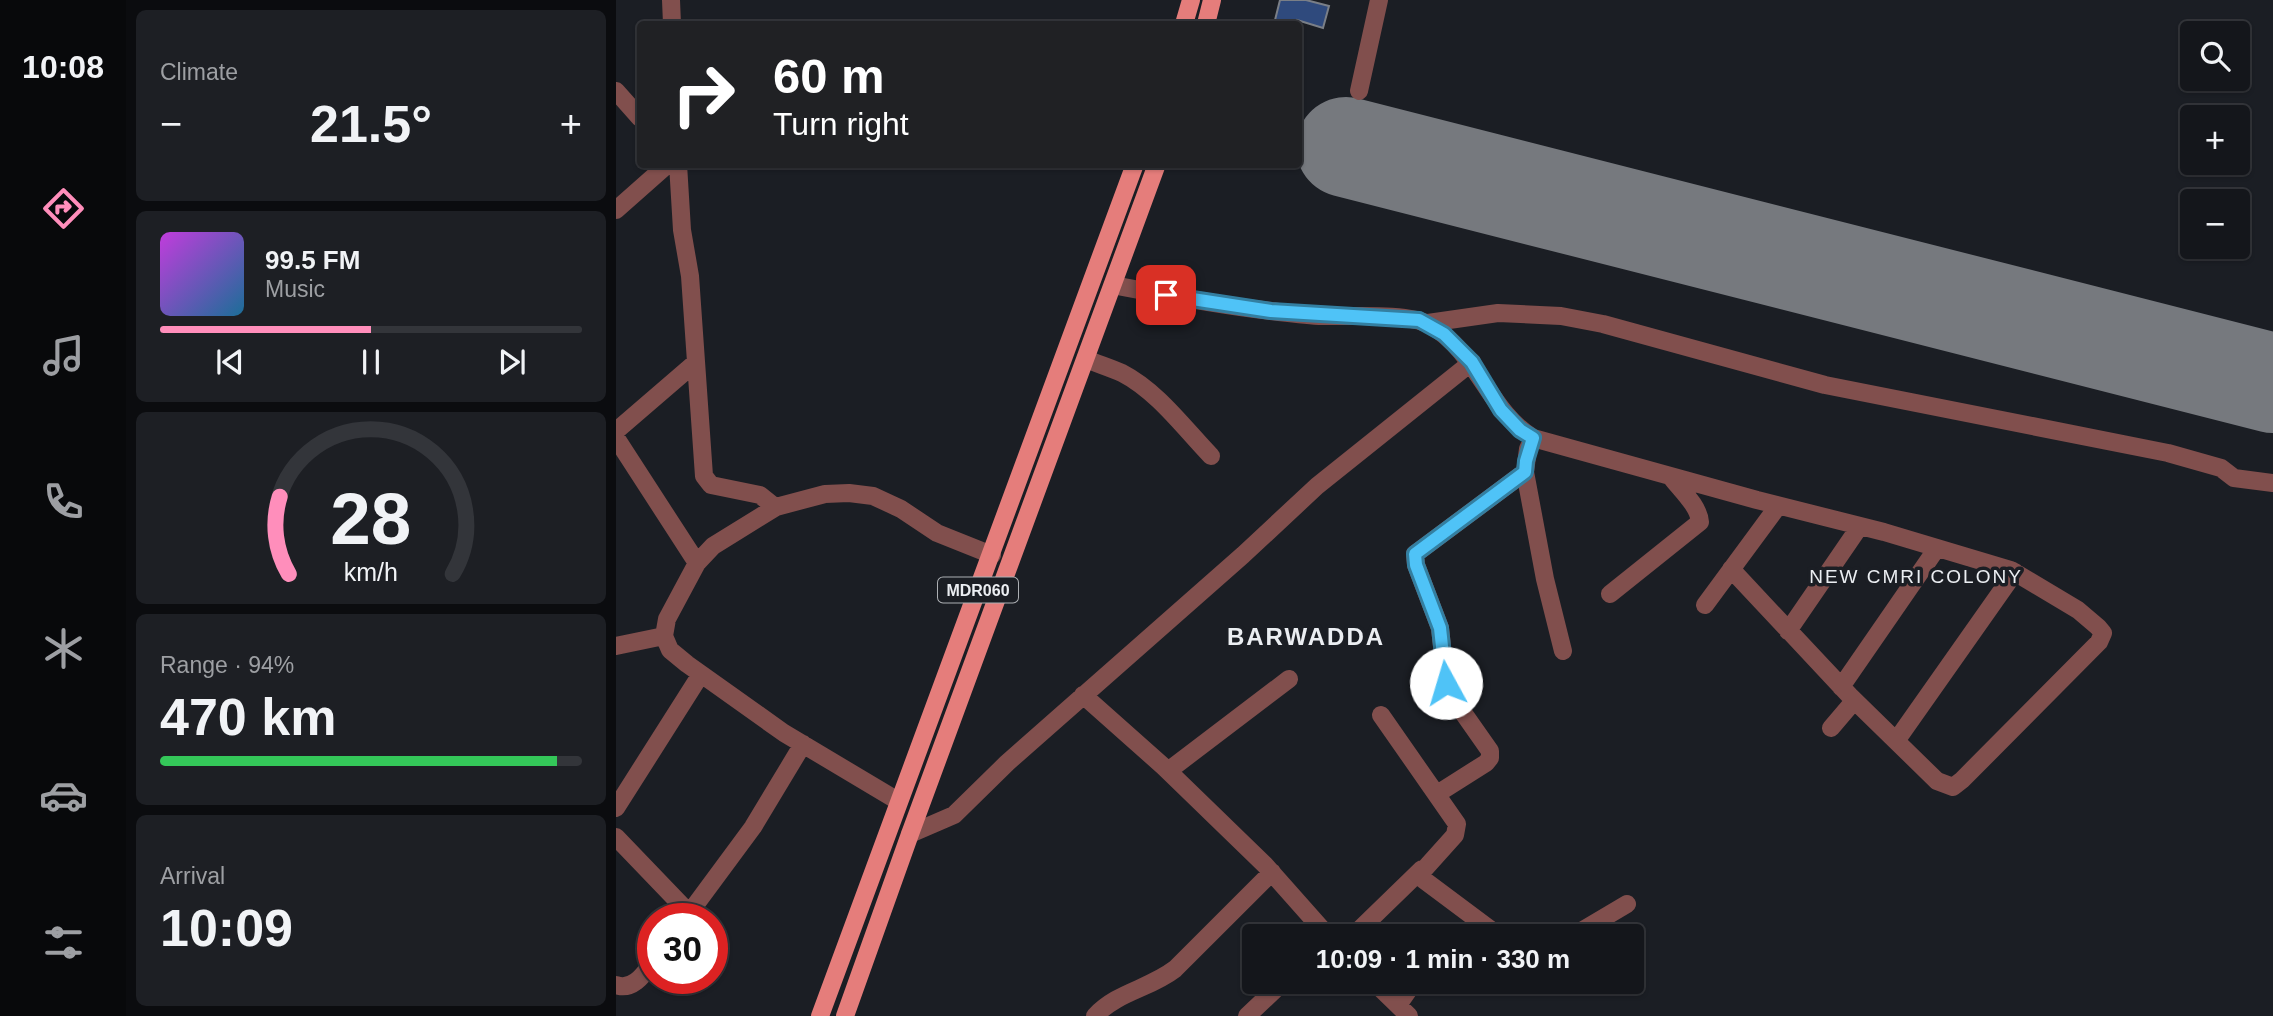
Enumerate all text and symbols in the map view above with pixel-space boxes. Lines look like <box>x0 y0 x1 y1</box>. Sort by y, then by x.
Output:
map controls <box>2180 21 2250 259</box>
button: search <box>2180 21 2250 91</box>
text: 10:08 <box>22 49 104 85</box>
icon: right <box>658 49 749 140</box>
text: 60 m <box>773 49 885 103</box>
text: Climate <box>160 59 238 85</box>
text: 21.5° <box>310 95 432 153</box>
text: − <box>160 103 182 145</box>
text: + <box>560 103 582 145</box>
button: + <box>2180 105 2250 175</box>
text: Turn right <box>773 106 909 142</box>
icon: directions <box>39 184 88 233</box>
button: − <box>2180 189 2250 259</box>
text: 99.5 FM <box>265 245 360 275</box>
pin <box>1136 265 1196 325</box>
text: Music <box>265 276 325 302</box>
icon: arrive <box>1147 276 1185 314</box>
icon: music <box>39 331 88 380</box>
icon: previous <box>211 343 249 381</box>
icon: pause <box>352 343 390 381</box>
icon: next <box>493 343 531 381</box>
icon: phone <box>39 477 88 526</box>
text: 28 <box>331 478 411 559</box>
text: km/h <box>344 558 398 586</box>
district label: NEW CMRI COLONY <box>1809 566 2023 587</box>
road number: MDR060 <box>938 578 1018 603</box>
district label: BARWADDA <box>1227 623 1385 650</box>
icon: climate <box>39 624 88 673</box>
position arrow <box>1409 646 1483 720</box>
text: Range · 94% <box>160 652 294 678</box>
text: 470 km <box>160 688 336 746</box>
icon: car <box>39 771 88 820</box>
text: Arrival <box>160 863 225 889</box>
text: 10:09 <box>160 899 293 957</box>
speed limit sign: 30 <box>637 903 728 994</box>
icon: filters <box>39 918 88 967</box>
text: 10:09 · 1 min · 330 m <box>1316 944 1570 974</box>

